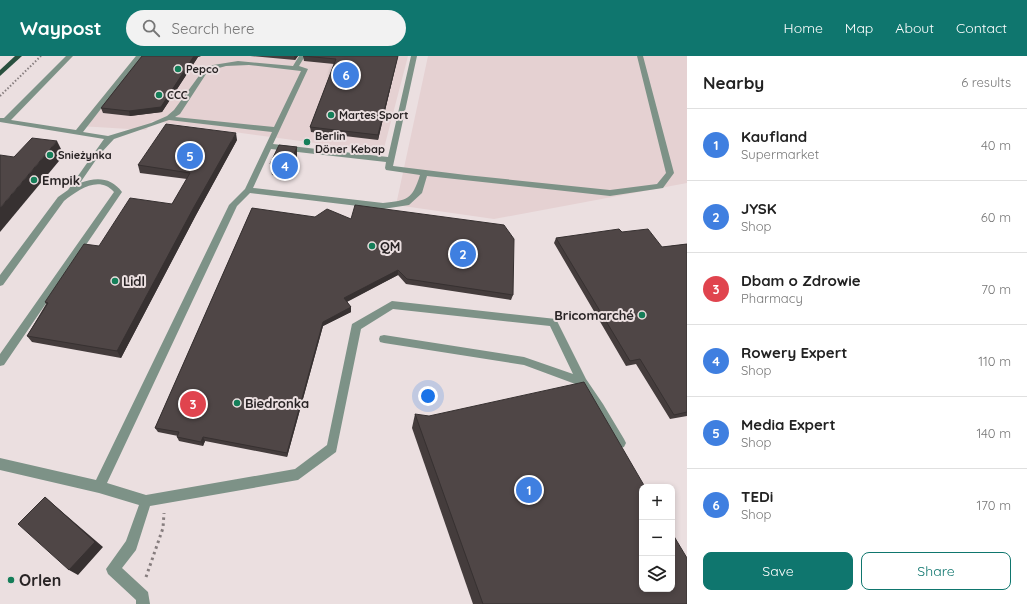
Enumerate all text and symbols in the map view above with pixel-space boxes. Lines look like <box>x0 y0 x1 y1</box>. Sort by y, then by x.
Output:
search box <box>126 10 406 46</box>
text: Waypost <box>20 16 102 40</box>
icon: search <box>140 17 162 39</box>
text: Search here <box>172 19 254 38</box>
text: Home <box>784 19 823 37</box>
text: Map <box>845 19 873 37</box>
text: About <box>895 19 934 37</box>
text: Contact <box>956 19 1007 37</box>
pin: 6 <box>333 60 359 90</box>
place label: Pepco <box>186 62 219 76</box>
marker: Pepco <box>173 64 183 74</box>
text: Nearby <box>703 72 764 93</box>
text: 6 results <box>961 74 1011 90</box>
place label: CCC <box>167 88 188 102</box>
marker: CCC <box>154 90 164 100</box>
place label: Martes Sport <box>339 108 409 122</box>
marker: Martes Sport <box>326 110 336 120</box>
text: Kaufland <box>741 127 807 146</box>
place label: Berlin Döner Kebap <box>315 129 385 156</box>
marker: Berlin Döner Kebap <box>302 137 312 147</box>
text: 1 <box>713 137 719 153</box>
text: 40 m <box>981 137 1011 153</box>
pin: 5 <box>177 141 203 171</box>
text: Supermarket <box>741 146 819 162</box>
place label: Snieżynka <box>58 148 112 162</box>
marker: Snieżynka <box>45 150 55 160</box>
pin: 4 <box>272 151 298 181</box>
place label: Empik <box>42 172 80 188</box>
marker: Empik <box>29 175 39 185</box>
text: JYSK <box>741 199 777 218</box>
text: 2 <box>712 209 720 225</box>
text: 60 m <box>981 209 1011 225</box>
text: Shop <box>741 218 771 234</box>
place label: QM <box>380 238 400 254</box>
pin: 2 <box>450 239 476 269</box>
marker: QM <box>367 241 377 251</box>
text: Dbam o Zdrowie <box>741 271 861 290</box>
place label: Lidl <box>123 273 145 289</box>
marker: Lidl <box>110 276 120 286</box>
text: 3 <box>713 281 719 297</box>
text: 70 m <box>981 281 1011 297</box>
text: Pharmacy <box>741 290 803 306</box>
place label: Bricomarché <box>554 307 634 323</box>
marker: Bricomarché <box>637 310 647 320</box>
text: Rowery Expert <box>741 343 847 362</box>
text: 4 <box>712 353 720 369</box>
text: 110 m <box>978 353 1011 369</box>
text: Shop <box>741 362 771 378</box>
your location <box>418 386 438 406</box>
pin: 3 <box>180 389 206 419</box>
place label: Biedronka <box>245 395 309 411</box>
marker: Biedronka <box>232 398 242 408</box>
text: Media Expert <box>741 415 836 434</box>
text: 5 <box>712 425 720 441</box>
text: 140 m <box>976 425 1011 441</box>
text: Shop <box>741 434 771 450</box>
pin: 1 <box>516 475 542 505</box>
map controls <box>639 484 675 592</box>
button: + <box>639 484 675 520</box>
text: TEDi <box>741 487 773 506</box>
text: 6 <box>712 497 720 513</box>
text: 170 m <box>976 497 1011 513</box>
text: Shop <box>741 506 771 522</box>
button: − <box>639 520 675 556</box>
button: Save <box>703 552 853 590</box>
button: Share <box>861 552 1011 590</box>
button: layers <box>639 556 675 592</box>
place label: Orlen <box>19 570 61 590</box>
marker: Orlen <box>6 575 16 585</box>

